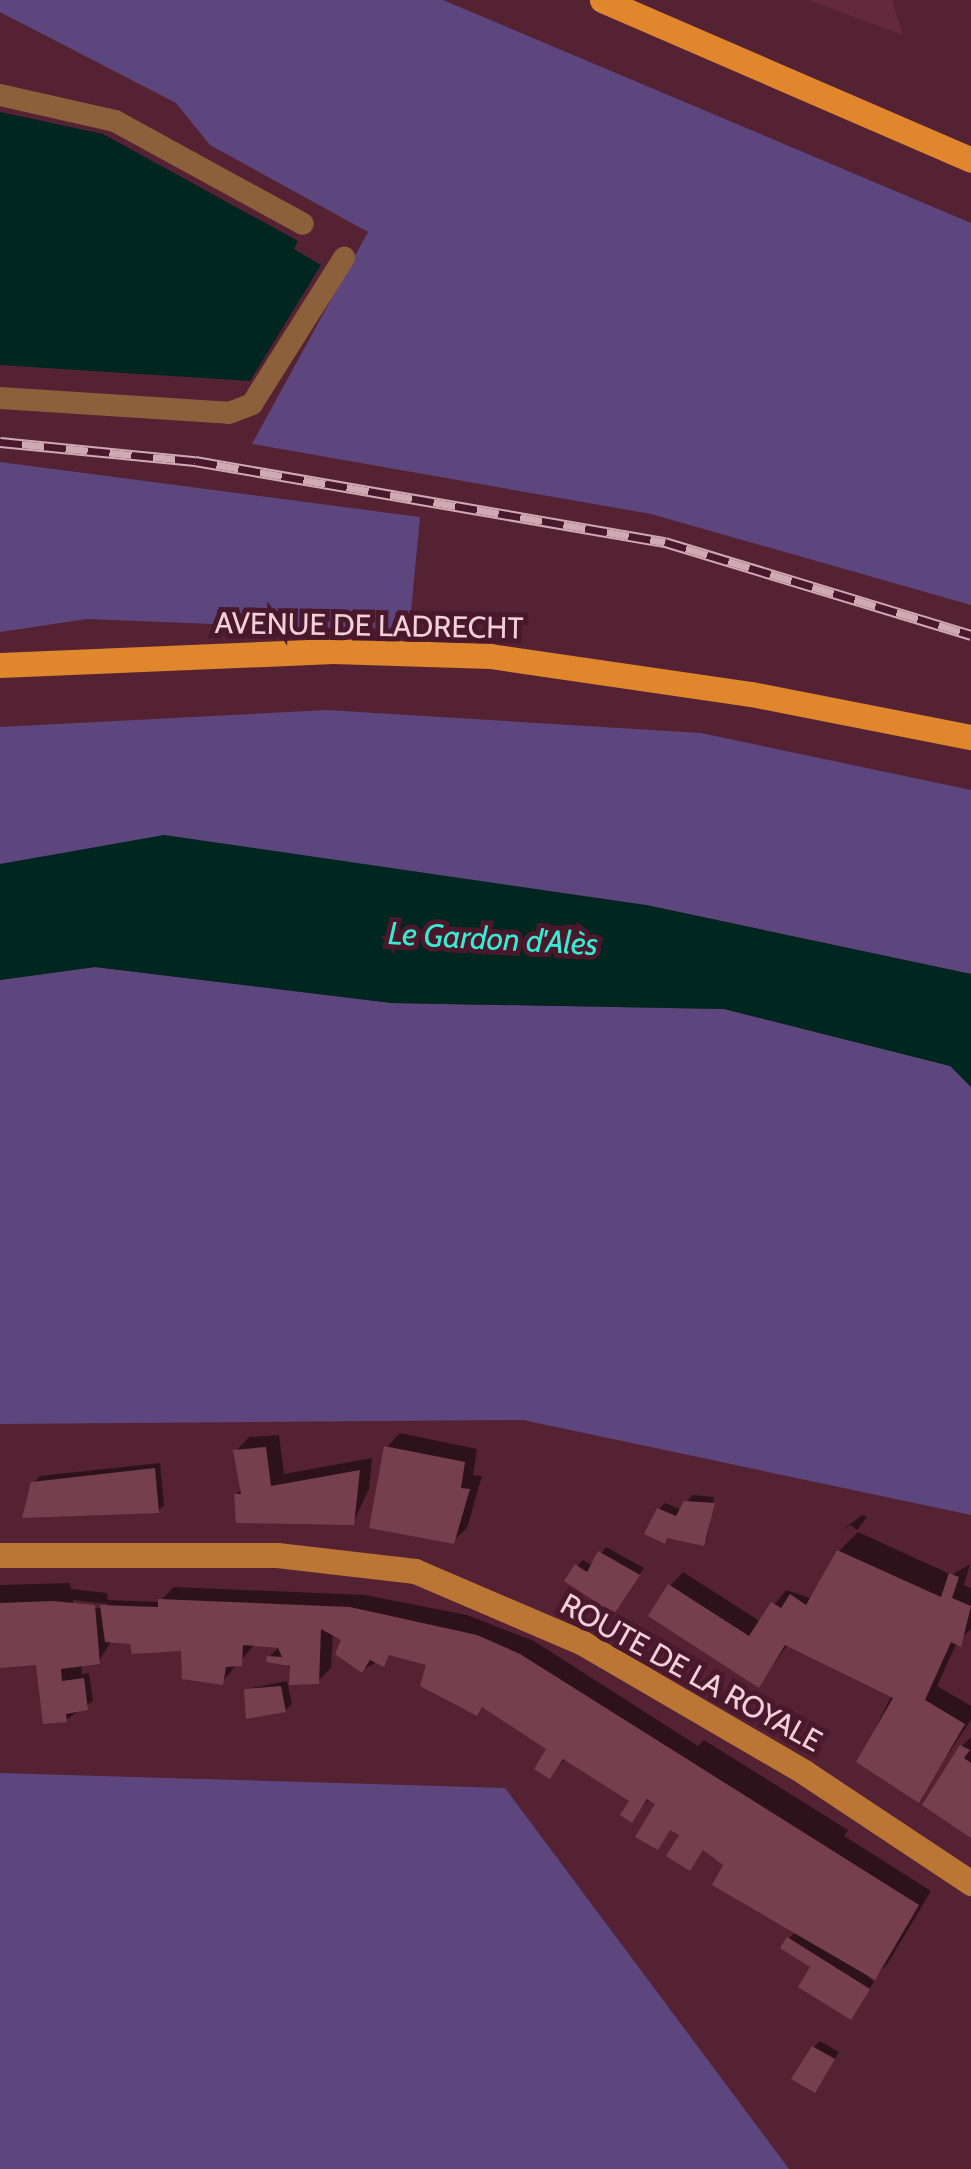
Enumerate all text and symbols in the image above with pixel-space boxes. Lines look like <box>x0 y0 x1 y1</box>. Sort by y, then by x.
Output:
street label: AVENUE DE LADRECHT <box>214 605 524 647</box>
water label: Le Gardon d'Alès <box>387 914 599 964</box>
street label: ROUTE DE LA ROYALE <box>554 1586 828 1760</box>

